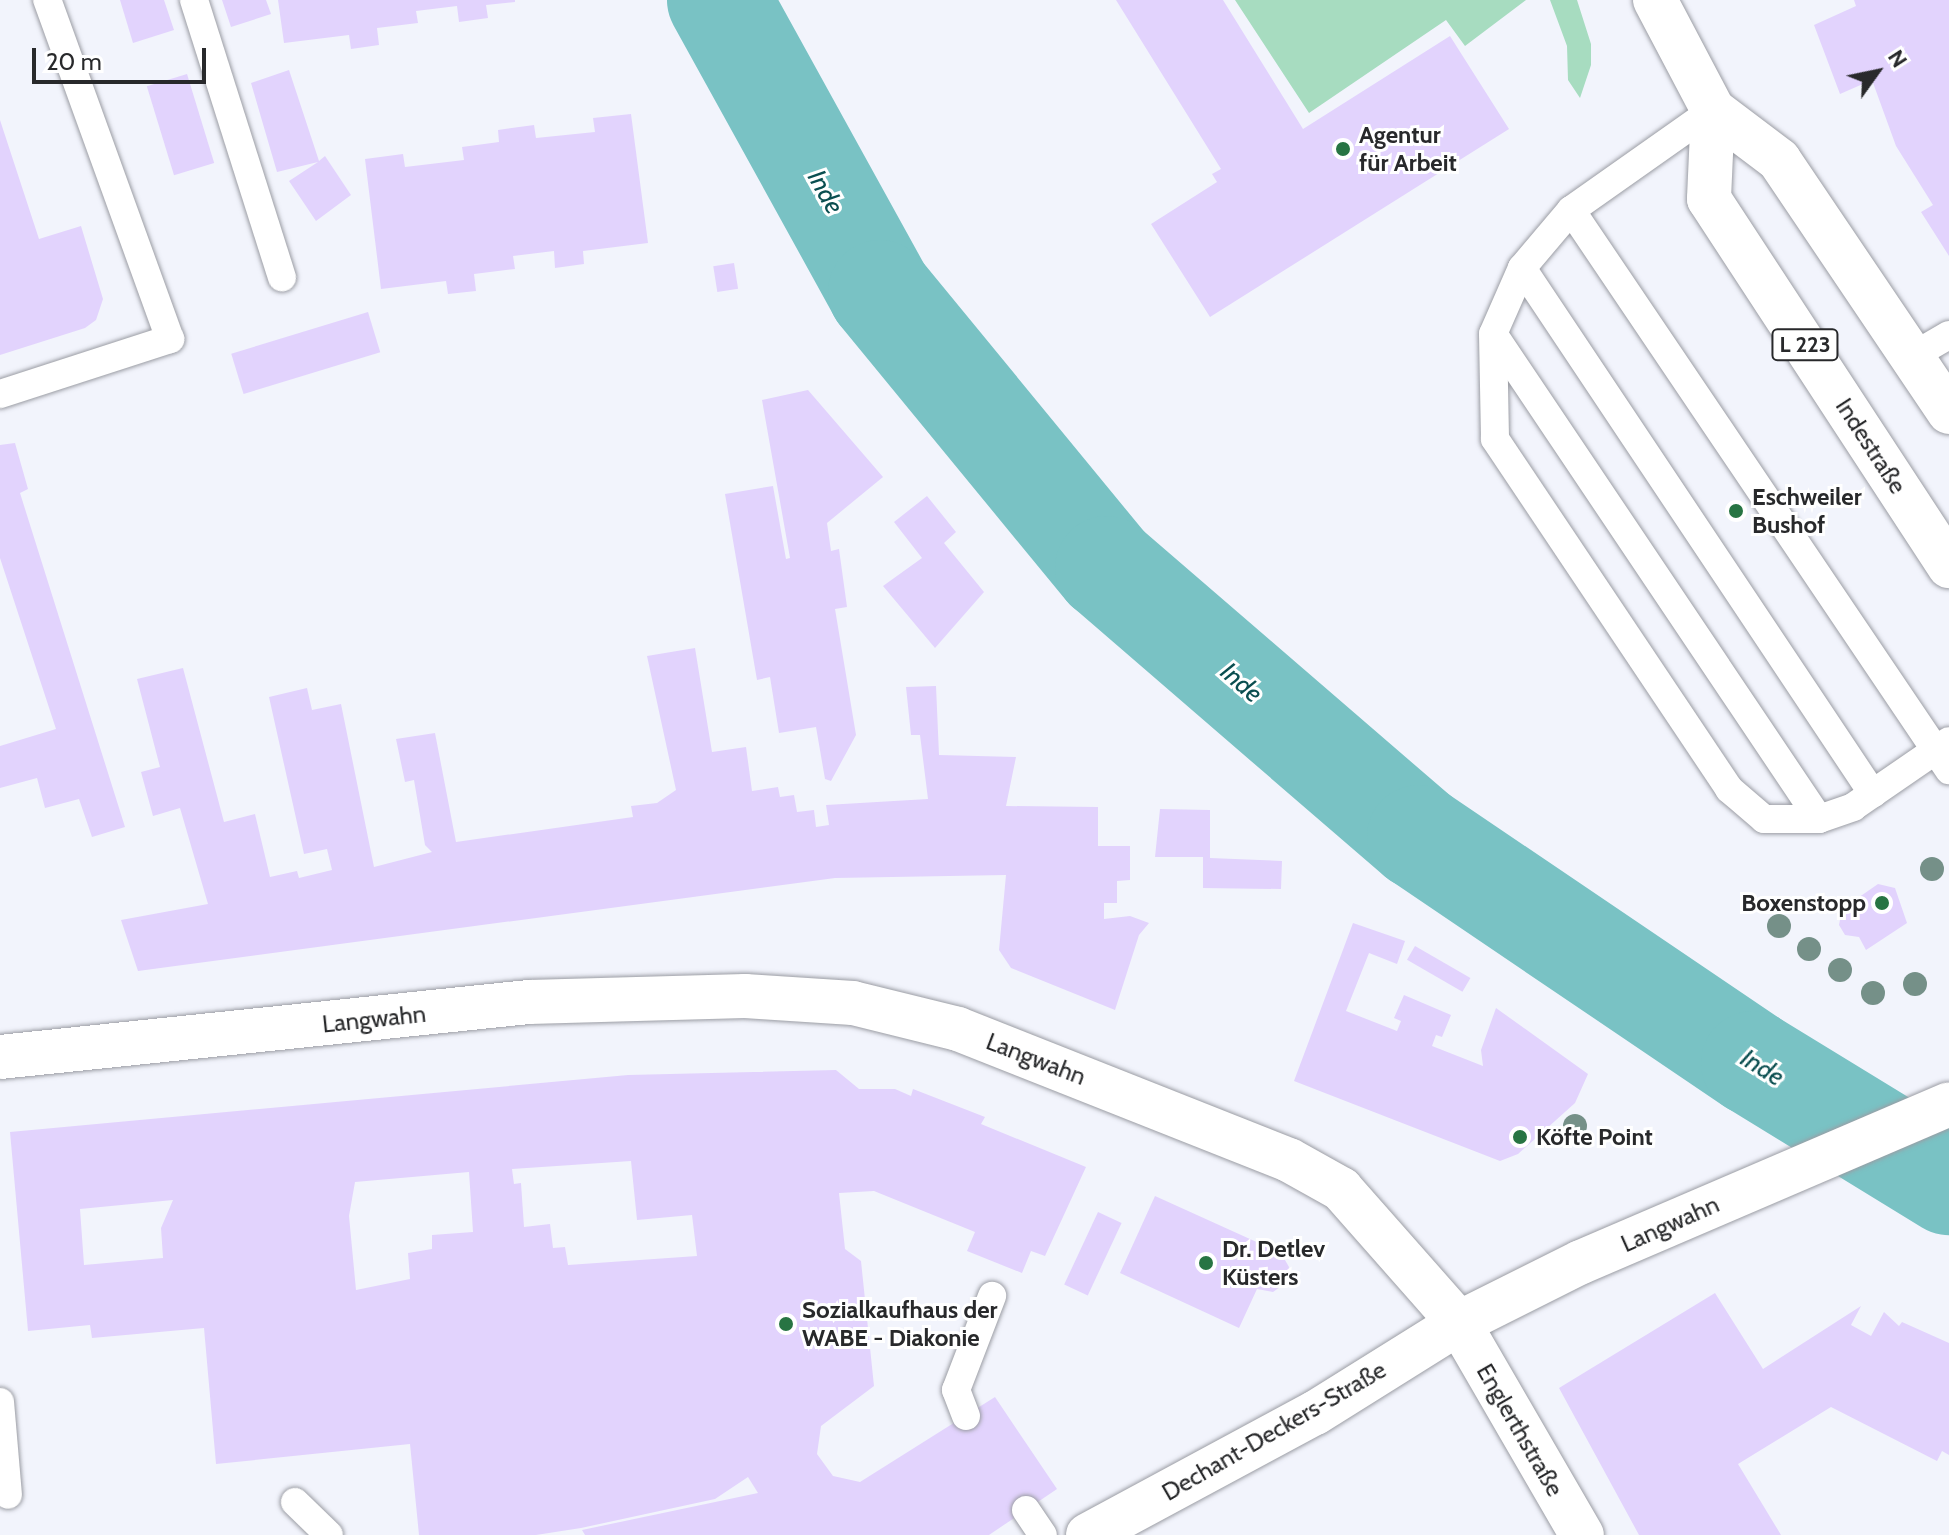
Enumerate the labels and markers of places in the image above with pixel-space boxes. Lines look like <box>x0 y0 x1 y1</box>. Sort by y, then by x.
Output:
place label: Agentur für Arbeit <box>1359 121 1457 177</box>
marker: Agentur für Arbeit <box>1334 140 1352 158</box>
place label: Eschweiler Bushof <box>1752 483 1862 539</box>
marker: Eschweiler Bushof <box>1727 502 1745 520</box>
place label: Boxenstopp <box>1741 889 1866 917</box>
marker: Boxenstopp <box>1873 894 1891 912</box>
place label: Köfte Point <box>1536 1123 1653 1151</box>
marker: Köfte Point <box>1511 1128 1529 1146</box>
place label: Dr. Detlev Küsters <box>1222 1235 1325 1291</box>
marker: Dr. Detlev Küsters <box>1197 1254 1215 1272</box>
place label: Sozialkaufhaus der WABE - Diakonie <box>802 1296 997 1352</box>
marker: Sozialkaufhaus der WABE - Diakonie <box>777 1315 795 1333</box>

